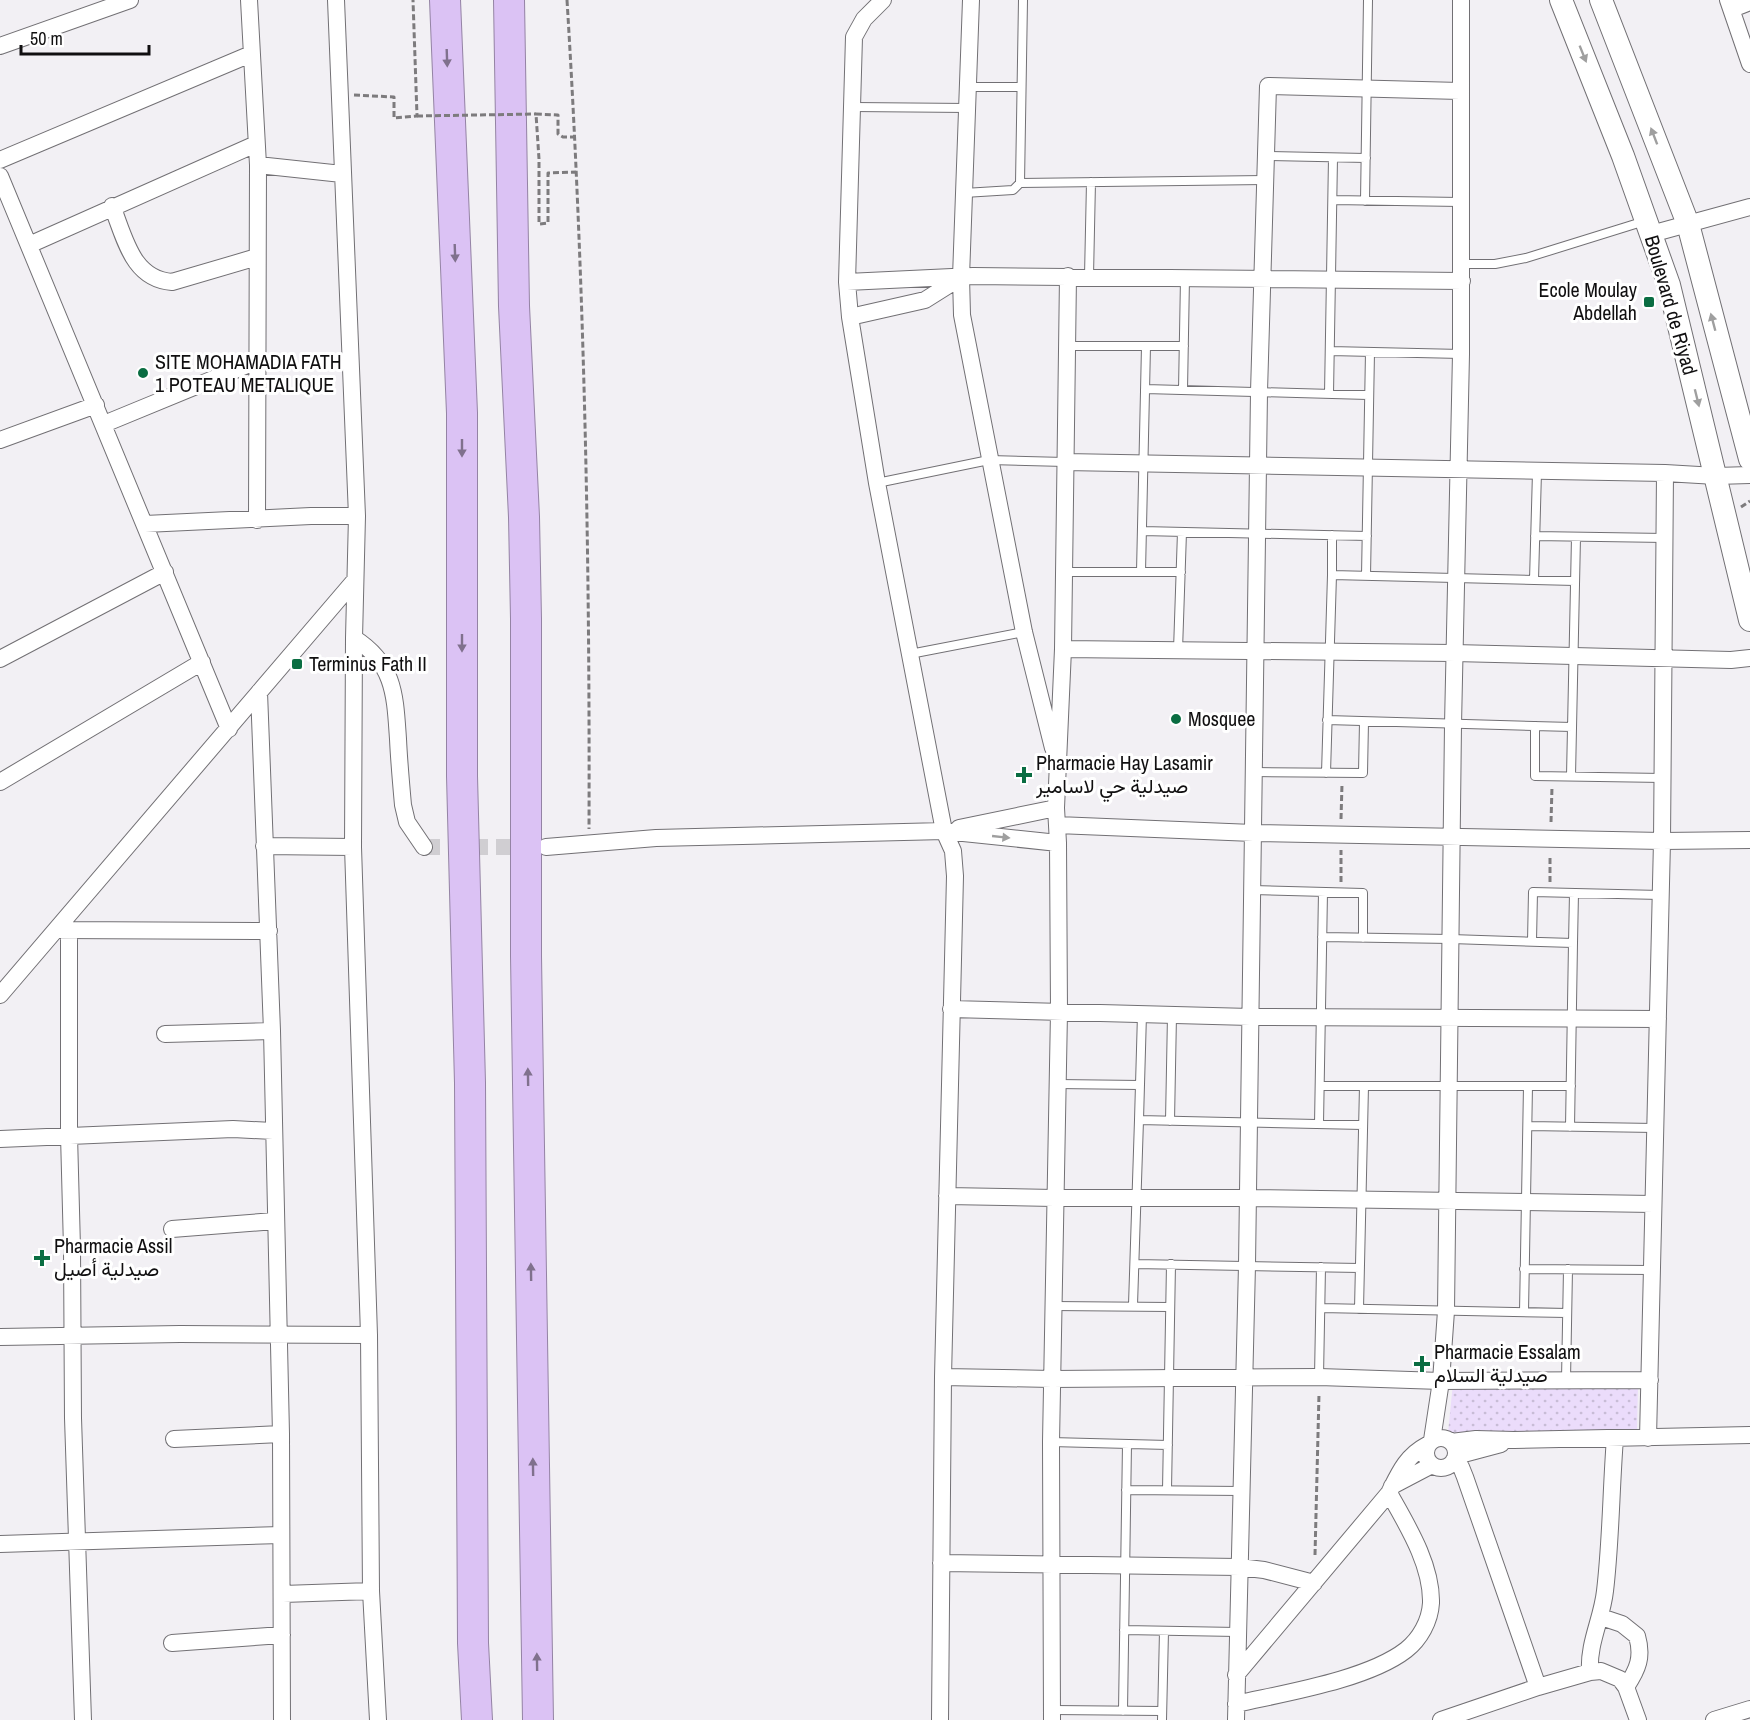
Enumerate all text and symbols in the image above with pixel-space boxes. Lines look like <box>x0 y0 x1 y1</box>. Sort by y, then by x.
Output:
scale bar <box>21 18 148 56</box>
text: 50 m <box>30 26 63 51</box>
one-way arrow <box>1579 45 1588 63</box>
one-way arrow <box>443 49 452 68</box>
one-way arrow <box>1649 127 1659 145</box>
street label: Boulevard de Riyad <box>1639 232 1704 378</box>
one-way arrow <box>451 244 460 263</box>
place label: Ecole Moulay Abdellah <box>1539 276 1638 326</box>
marker: Ecole Moulay Abdellah <box>1642 295 1656 309</box>
one-way arrow <box>1708 313 1718 331</box>
place label: SITE MOHAMADIA FATH 1 POTEAU METALIQUE <box>155 348 342 398</box>
marker: SITE MOHAMADIA FATH 1 POTEAU METALIQUE <box>136 366 150 380</box>
one-way arrow <box>1693 389 1703 407</box>
one-way arrow <box>457 439 467 458</box>
one-way arrow <box>457 634 467 653</box>
place label: Terminus Fath II <box>309 650 427 677</box>
marker: Terminus Fath II <box>290 657 304 671</box>
place label: Mosquee <box>1188 705 1255 732</box>
marker: Mosquee <box>1169 712 1183 726</box>
place label: Pharmacie Hay Lasamir صيدلية حي لاسامير <box>1035 749 1213 803</box>
marker: Pharmacie Hay Lasamir صيدلية حي لاسامير <box>1017 768 1031 782</box>
one-way arrow <box>991 832 1010 842</box>
one-way arrow <box>523 1067 533 1086</box>
place label: Pharmacie Assil صيدلية أصيل <box>54 1232 173 1282</box>
marker: Pharmacie Assil صيدلية أصيل <box>35 1251 49 1265</box>
one-way arrow <box>526 1262 536 1281</box>
place label: Pharmacie Essalam صيدلية السلام <box>1434 1338 1581 1388</box>
marker: Pharmacie Essalam صيدلية السلام <box>1415 1357 1429 1371</box>
one-way arrow <box>528 1457 538 1476</box>
one-way arrow <box>532 1652 541 1671</box>

